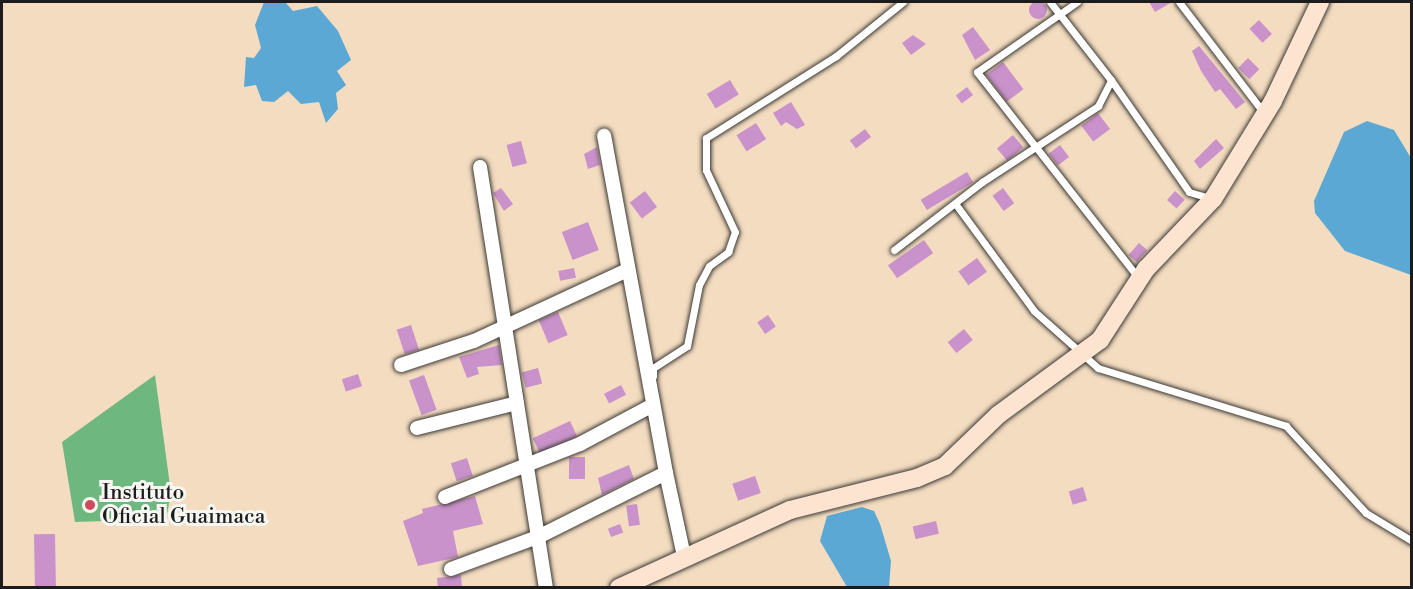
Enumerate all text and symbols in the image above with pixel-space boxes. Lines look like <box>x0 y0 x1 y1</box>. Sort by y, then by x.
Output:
place label: Instituto Oficial Guaimaca <box>102 480 265 530</box>
marker: Instituto Oficial Guaimaca <box>83 498 97 512</box>

